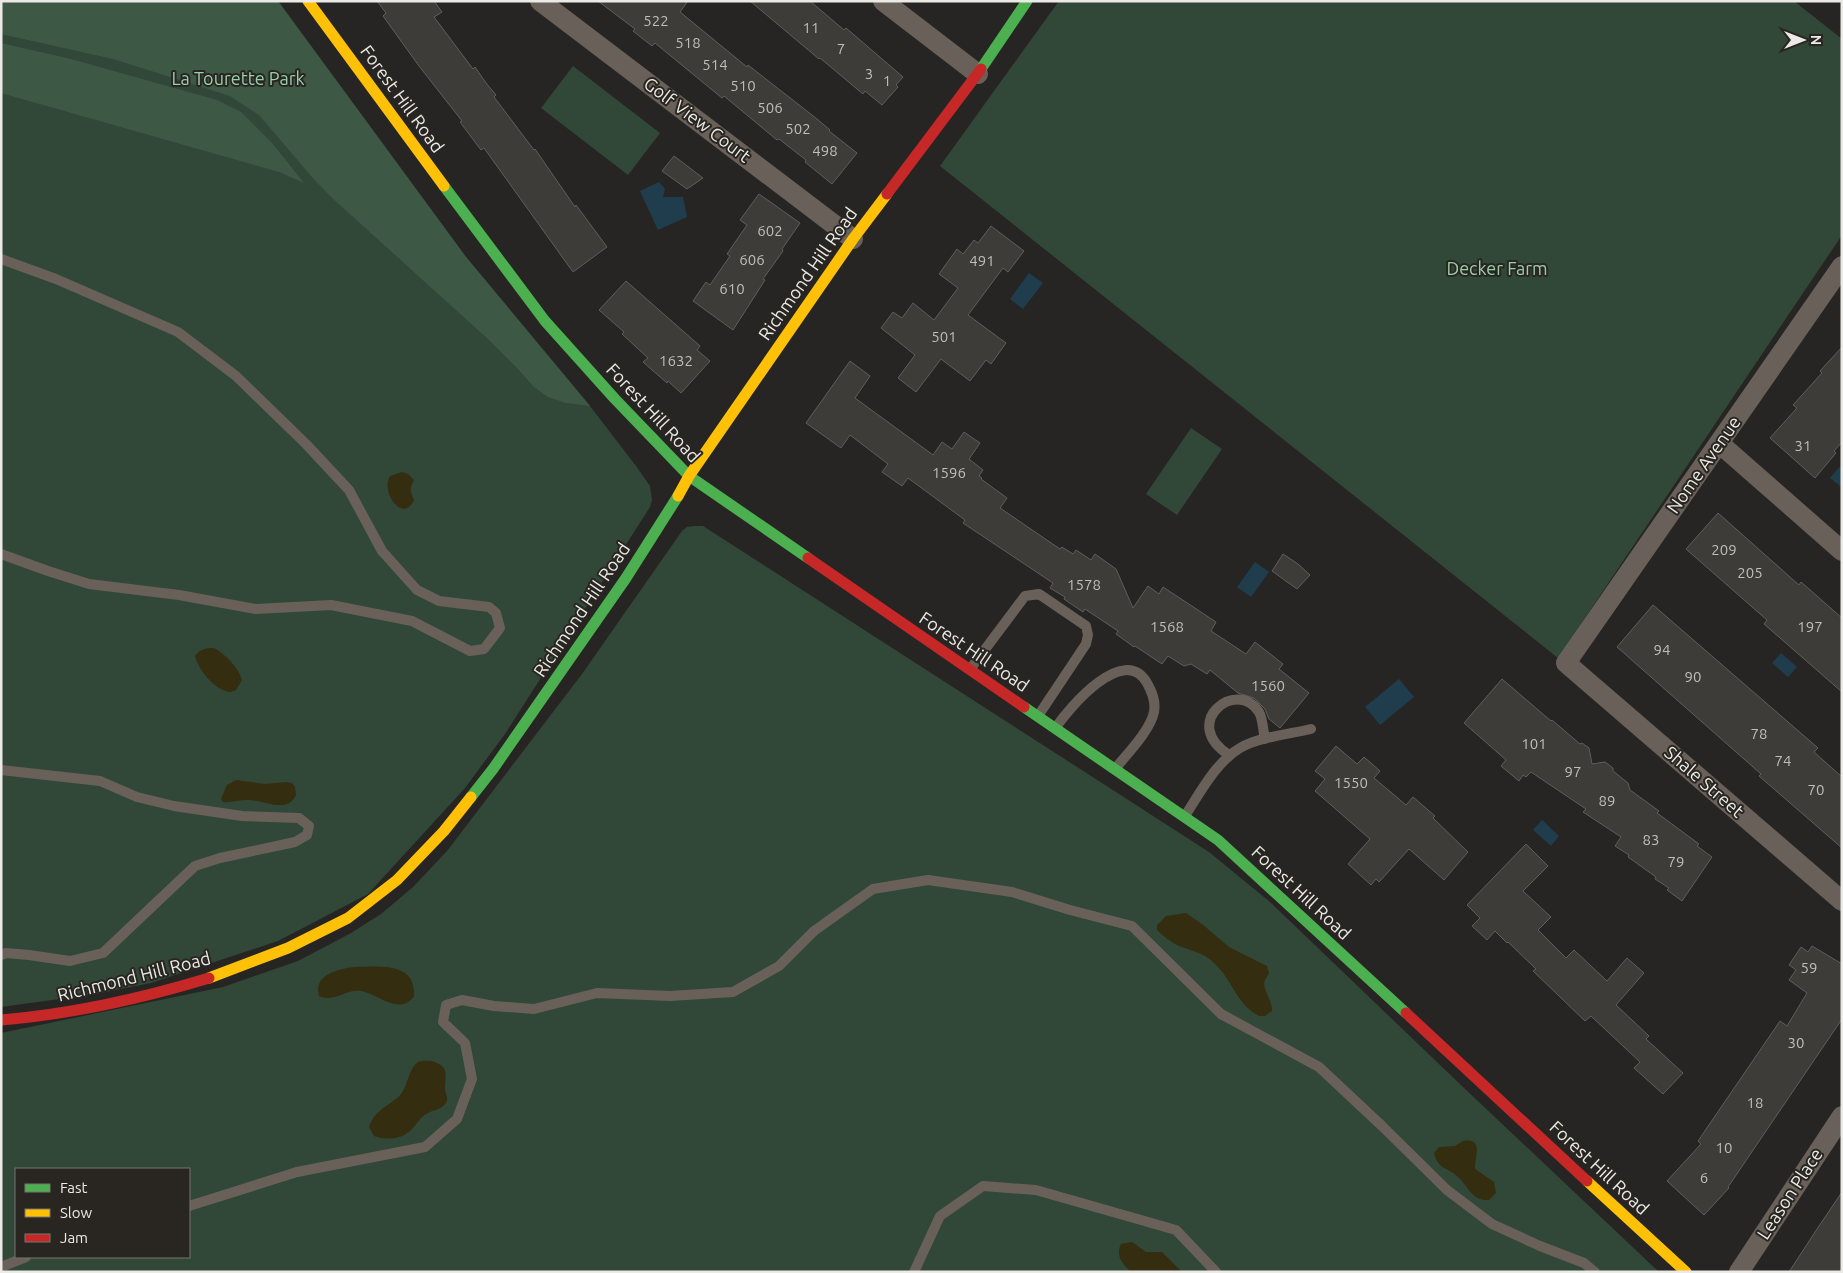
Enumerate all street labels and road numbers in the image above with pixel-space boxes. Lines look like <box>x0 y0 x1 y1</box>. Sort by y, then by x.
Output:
street label: Forest Hill Road <box>357 41 448 156</box>
street label: Golf View Court <box>640 73 755 166</box>
street label: Richmond Hill Road <box>754 203 860 344</box>
street label: Forest Hill Road <box>603 359 705 466</box>
street label: Nome Avenue <box>1662 412 1744 517</box>
street label: Richmond Hill Road <box>529 539 633 680</box>
street label: Forest Hill Road <box>916 607 1033 695</box>
street label: Shale Street <box>1661 742 1748 821</box>
street label: Forest Hill Road <box>1248 841 1355 943</box>
street label: Richmond Hill Road <box>55 947 212 1005</box>
street label: Forest Hill Road <box>1546 1116 1653 1218</box>
street label: Leason Place <box>1752 1144 1826 1243</box>

